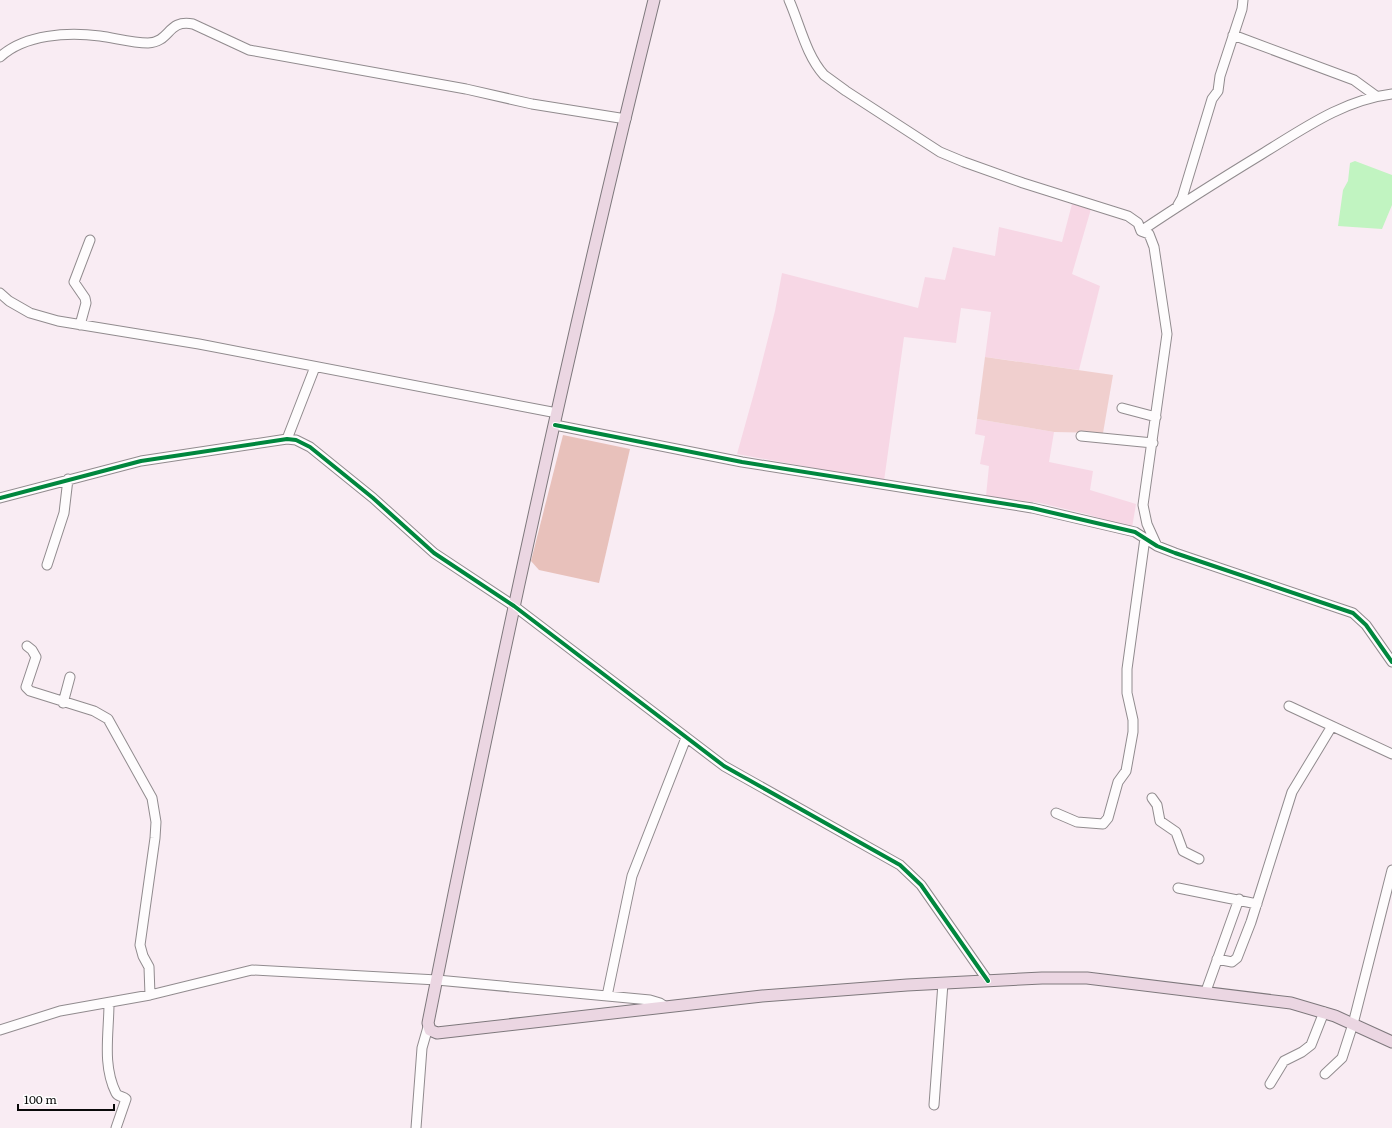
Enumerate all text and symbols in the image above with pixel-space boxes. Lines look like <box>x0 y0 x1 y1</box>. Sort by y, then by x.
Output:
scale bar <box>18 1086 114 1112</box>
text: 100 m <box>24 1090 57 1108</box>

